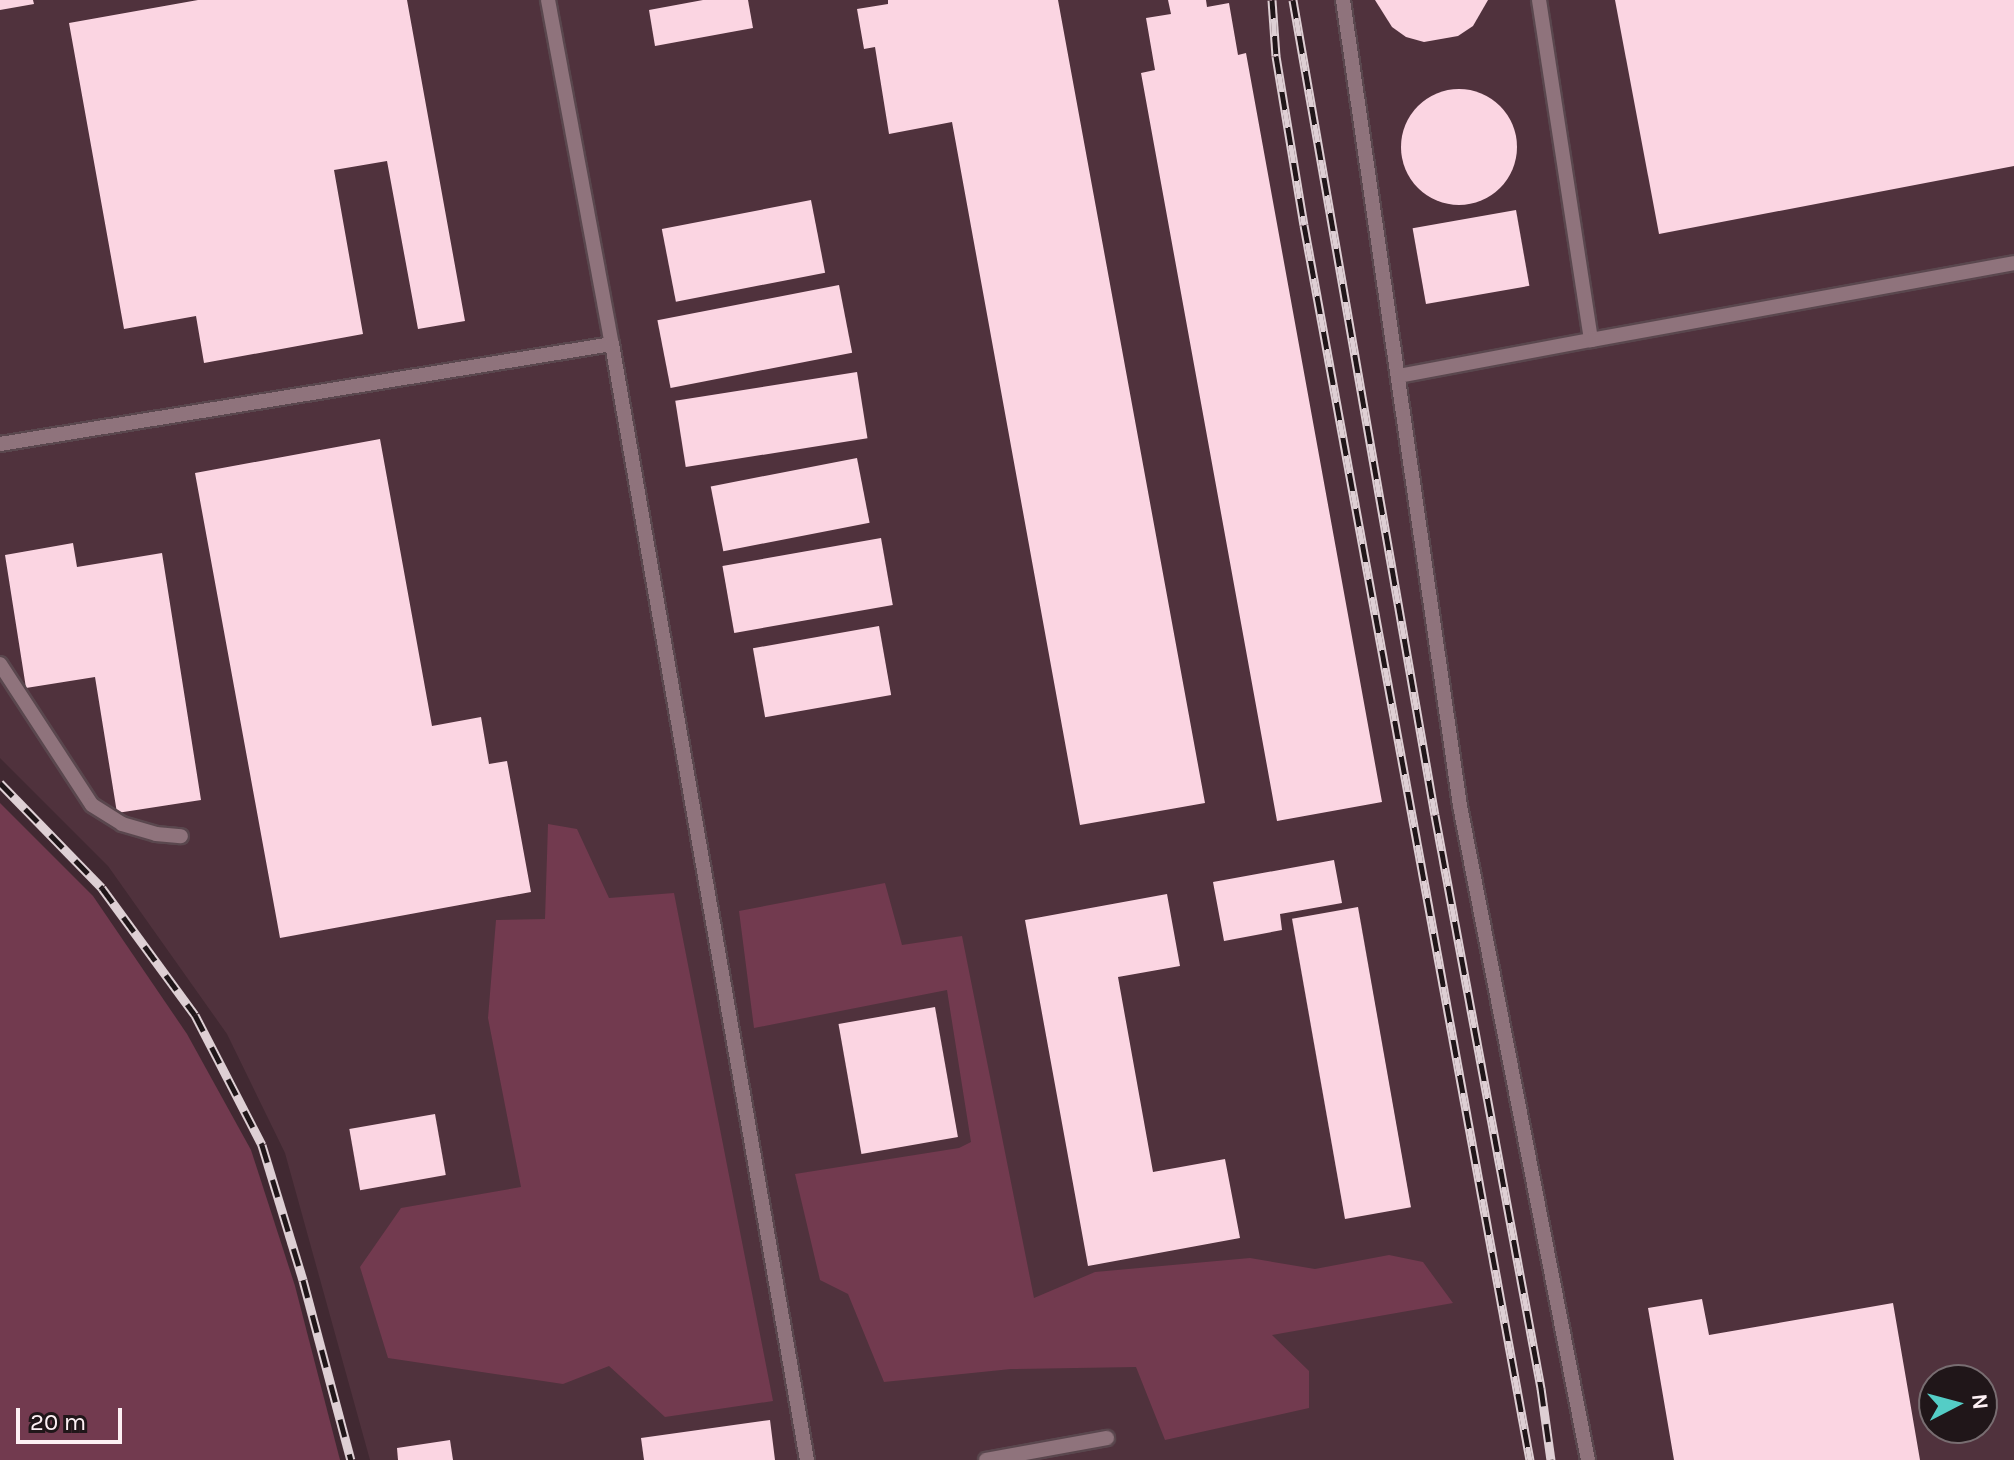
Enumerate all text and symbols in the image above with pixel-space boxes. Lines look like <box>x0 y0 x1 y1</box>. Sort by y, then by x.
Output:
north arrow <box>1918 1364 1998 1444</box>
scale bar <box>20 1392 126 1442</box>
text: N <box>1966 1392 1994 1411</box>
text: 20 m <box>30 1408 86 1436</box>

